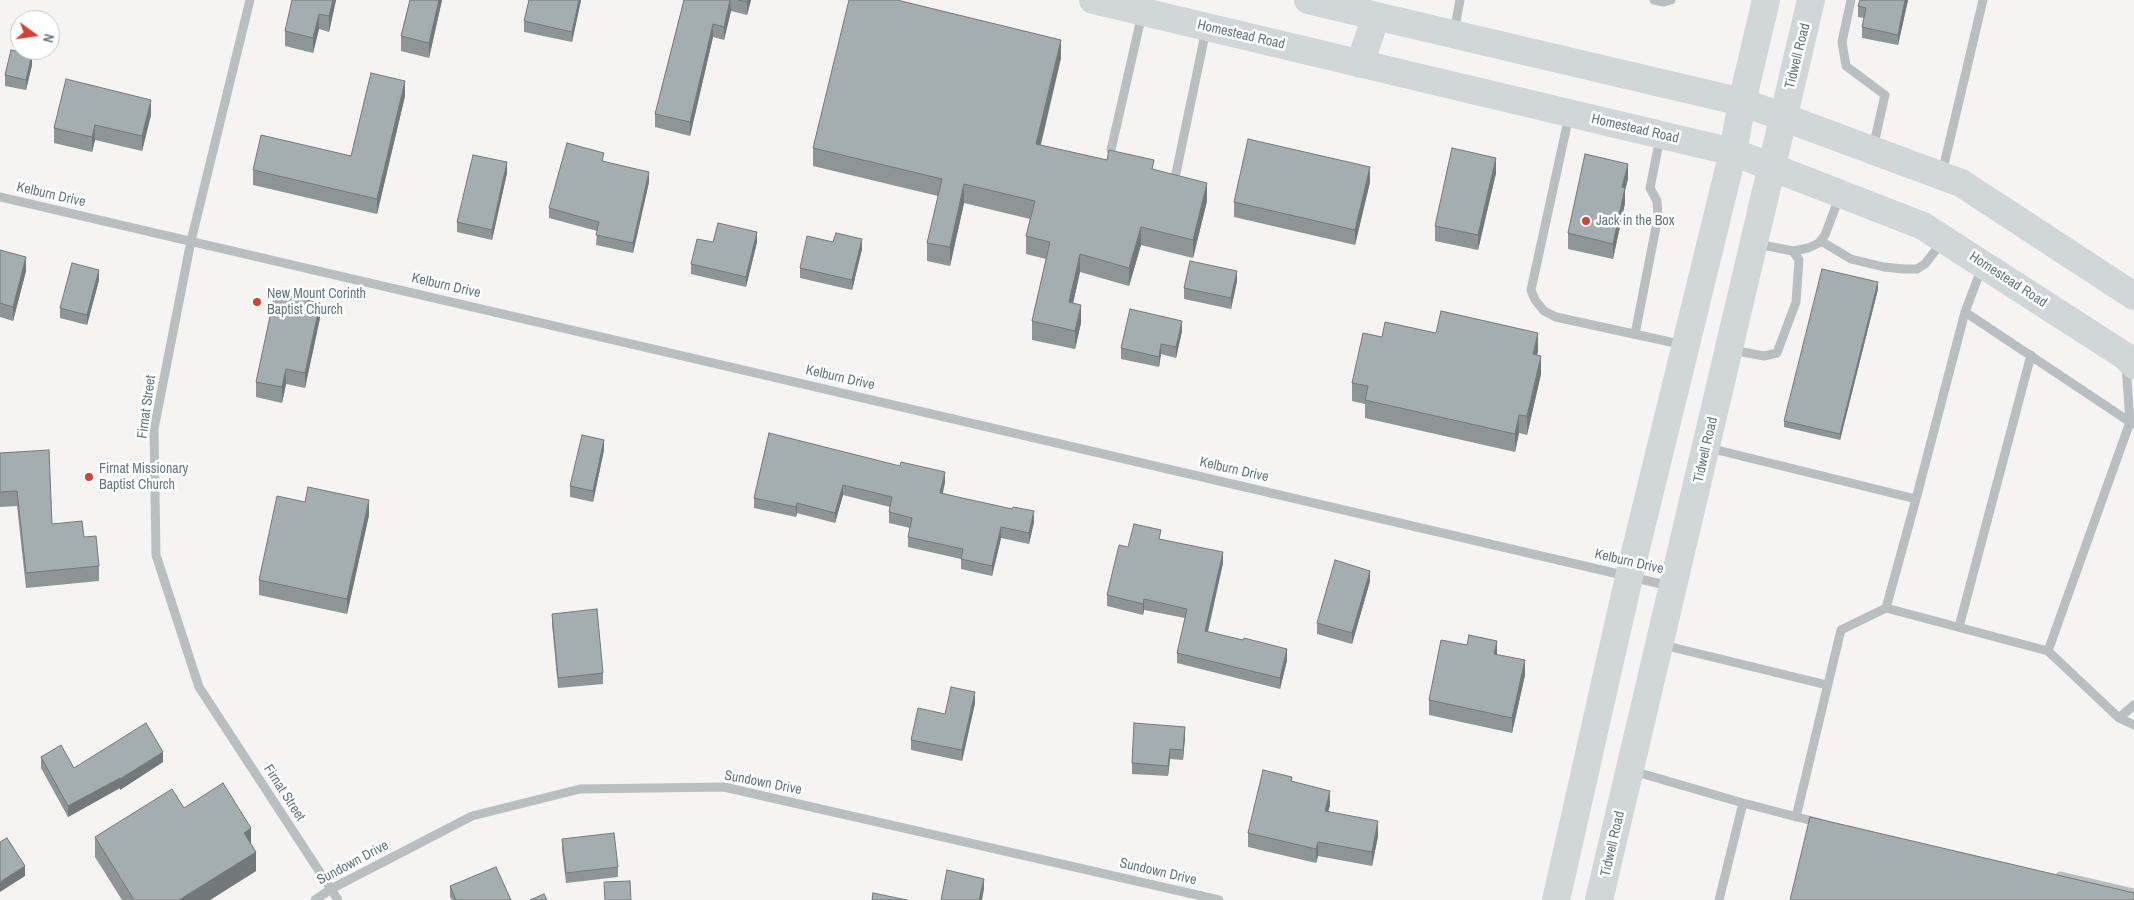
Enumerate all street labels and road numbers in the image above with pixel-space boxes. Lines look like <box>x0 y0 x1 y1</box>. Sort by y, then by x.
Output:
street label: Homestead Road <box>1196 17 1286 53</box>
street label: Tidwell Road <box>1782 22 1814 90</box>
street label: Homestead Road <box>1590 111 1680 147</box>
street label: Kelburn Drive <box>15 179 87 211</box>
street label: Homestead Road <box>1966 249 2050 311</box>
street label: Kelburn Drive <box>410 270 482 302</box>
street label: Kelburn Drive <box>804 362 876 394</box>
street label: Firnat Street <box>134 374 160 440</box>
street label: Tidwell Road <box>1690 416 1722 484</box>
street label: Kelburn Drive <box>1198 454 1270 486</box>
street label: Kelburn Drive <box>1593 546 1665 578</box>
street label: Firnat Street <box>260 762 308 824</box>
street label: Sundown Drive <box>723 767 803 799</box>
street label: Tidwell Road <box>1597 810 1629 878</box>
street label: Sundown Drive <box>314 837 392 889</box>
street label: Sundown Drive <box>1118 855 1198 889</box>

